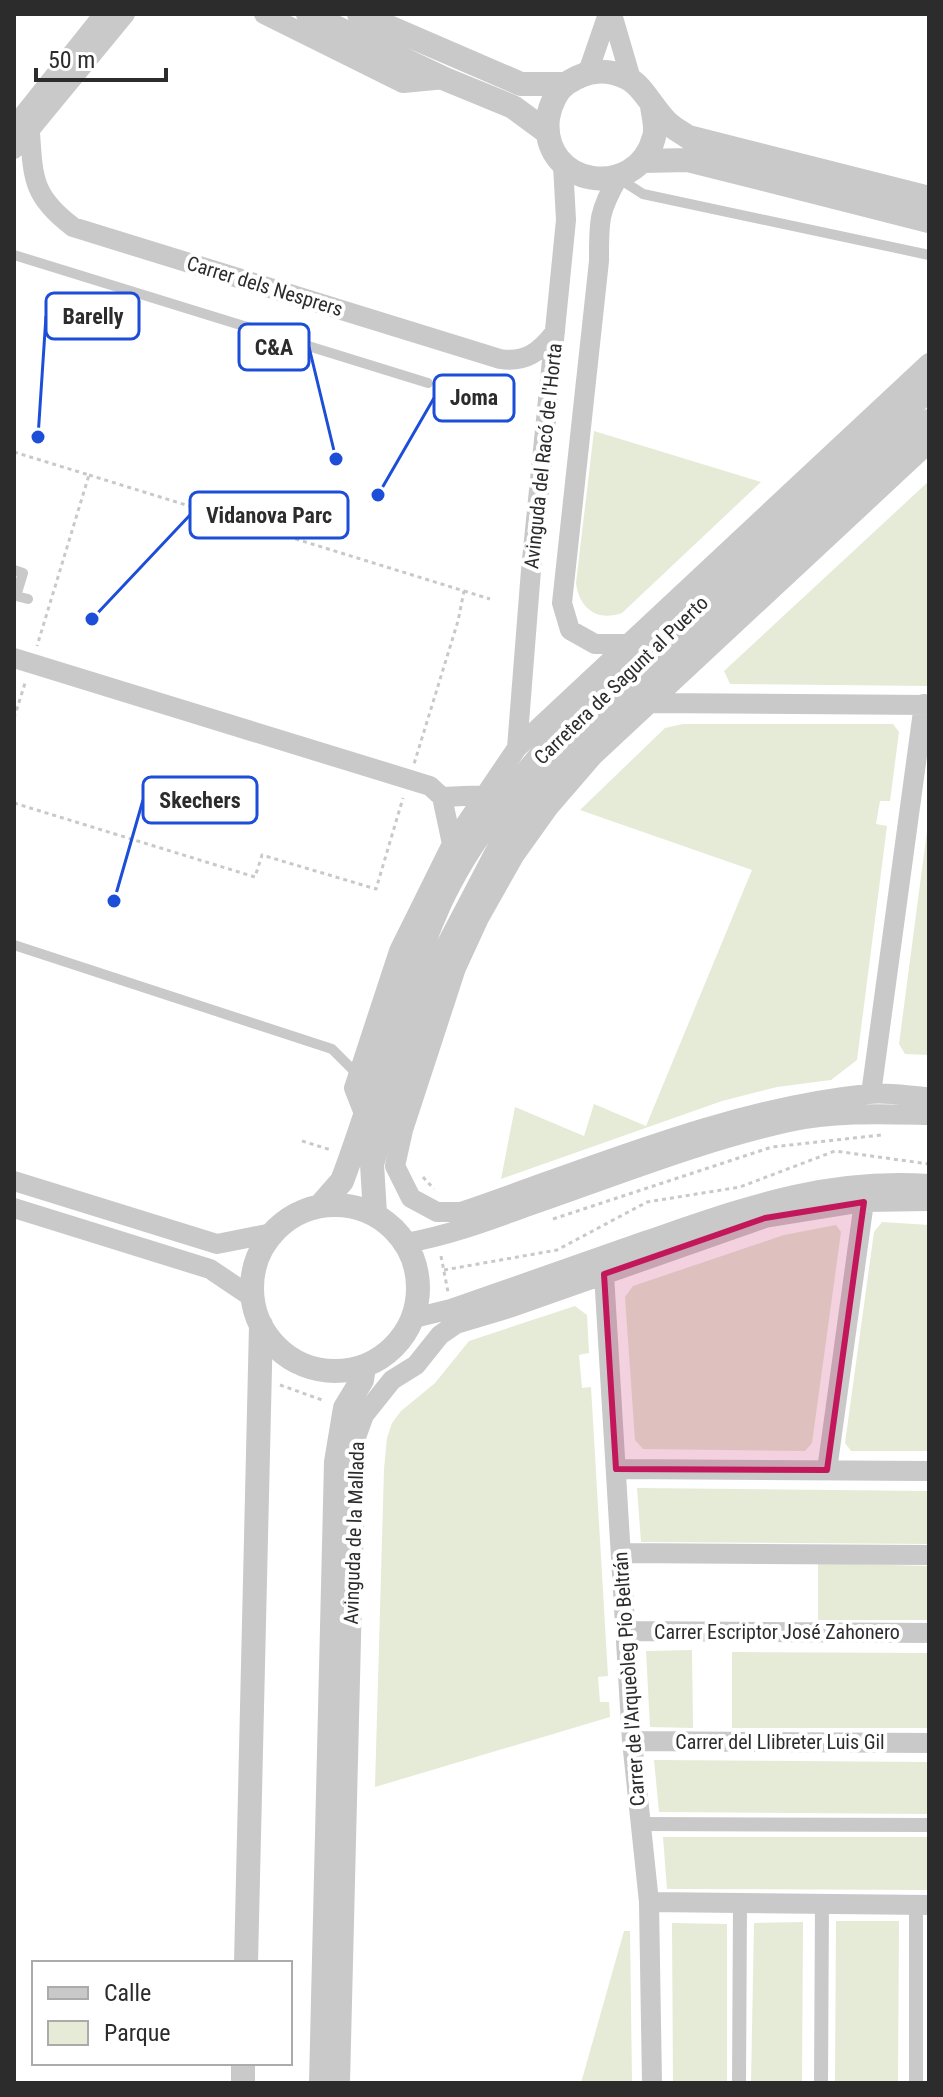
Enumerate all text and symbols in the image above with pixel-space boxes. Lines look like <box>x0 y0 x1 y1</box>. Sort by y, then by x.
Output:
scale bar <box>36 32 166 82</box>
text: 50 m <box>48 46 95 74</box>
street label: Carrer dels Nesprers <box>184 251 346 321</box>
callout: Barelly <box>46 293 139 339</box>
text: Barelly <box>62 304 124 329</box>
callout: C&A <box>239 324 309 370</box>
text: C&A <box>255 335 293 360</box>
street label: Avinguda del Racó de l'Horta <box>519 342 567 570</box>
callout: Joma <box>434 375 514 421</box>
text: Joma <box>450 385 498 410</box>
callout: Vidanova Parc <box>190 492 348 538</box>
text: Vidanova Parc <box>206 503 332 528</box>
street label: Carretera de Sagunt al Puerto <box>529 591 713 769</box>
callout: Skechers <box>143 777 257 823</box>
text: Skechers <box>159 788 241 813</box>
street label: Avinguda de la Mallada <box>339 1441 369 1625</box>
street label: Carrer de l'Arqueòleg Pío Beltrán <box>608 1551 650 1807</box>
street label: Carrer Escriptor José Zahonero <box>654 1620 900 1644</box>
street label: Carrer del Llibreter Luis Gil <box>675 1730 885 1754</box>
legend <box>32 1961 292 2065</box>
text: Calle <box>104 1979 151 2007</box>
text: Parque <box>104 2019 171 2047</box>

